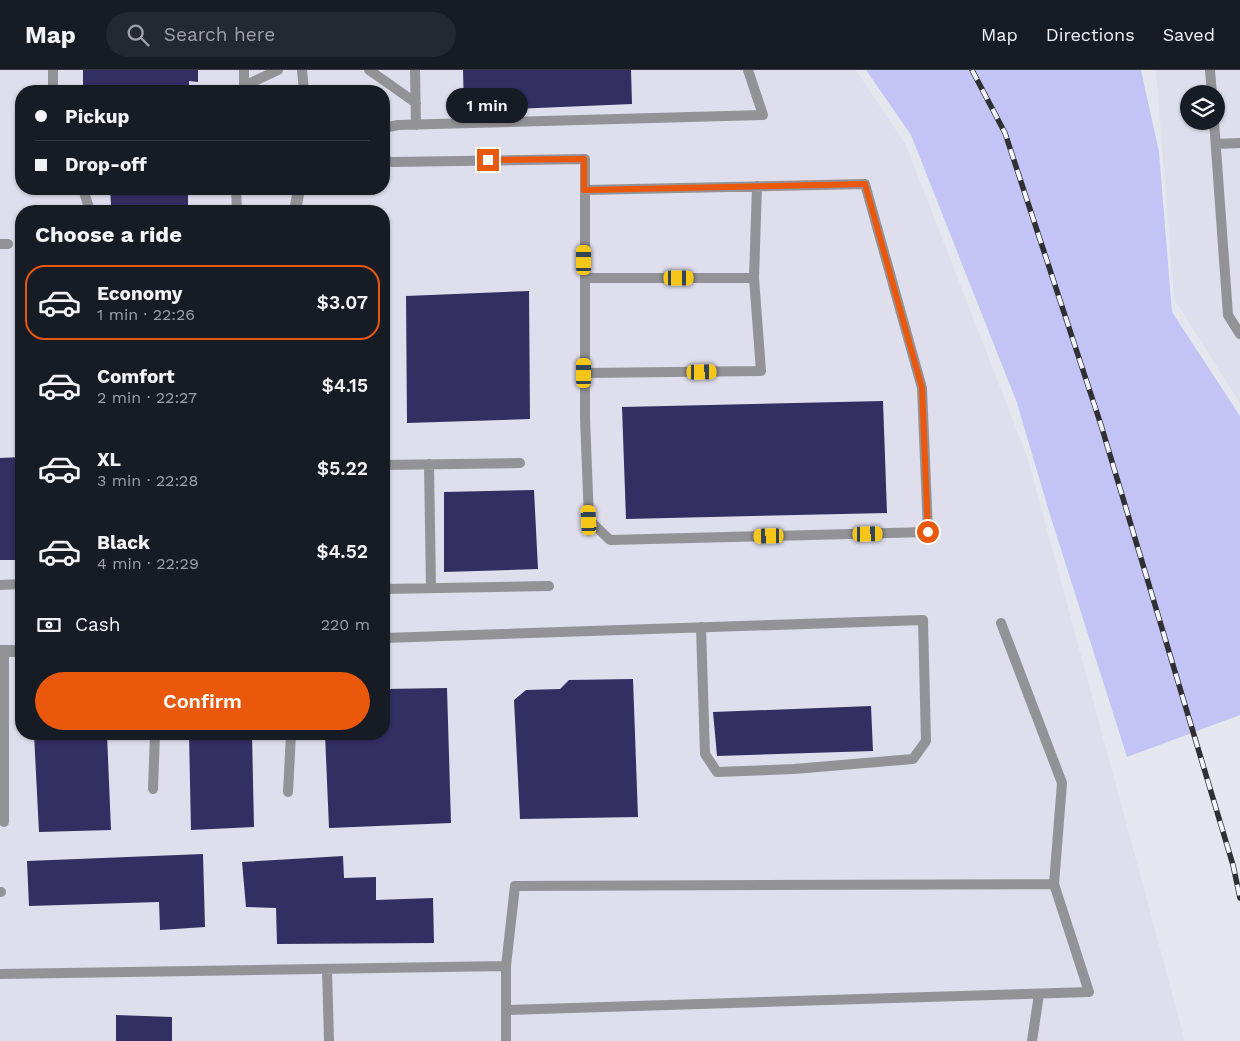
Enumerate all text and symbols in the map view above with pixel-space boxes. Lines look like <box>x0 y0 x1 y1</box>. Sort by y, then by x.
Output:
search box <box>106 12 456 57</box>
text: Map <box>25 21 76 49</box>
icon: search <box>124 21 152 49</box>
text: Search here <box>164 23 275 46</box>
text: Map <box>981 24 1018 45</box>
text: Directions <box>1046 24 1135 45</box>
text: Saved <box>1163 24 1215 45</box>
map controls <box>1180 85 1225 130</box>
button: layers <box>1180 85 1225 130</box>
callout: 1 min <box>447 88 529 122</box>
text: 1 min <box>466 96 508 115</box>
text: Pickup <box>65 105 129 128</box>
route end <box>477 149 499 171</box>
text: Drop-off <box>65 153 147 176</box>
text: Choose a ride <box>35 222 182 247</box>
car <box>576 245 591 275</box>
car <box>664 271 694 286</box>
icon: car <box>37 280 82 325</box>
text: Economy <box>97 282 182 305</box>
text: $3.07 <box>317 291 368 314</box>
text: 1 min · 22:26 <box>97 305 195 324</box>
car <box>576 358 591 388</box>
icon: car <box>37 363 82 408</box>
car <box>686 364 717 380</box>
text: Comfort <box>97 365 175 388</box>
text: $4.15 <box>322 374 368 397</box>
text: 2 min · 22:27 <box>97 388 197 407</box>
icon: car <box>37 446 82 491</box>
text: XL <box>97 448 121 471</box>
text: $5.22 <box>317 457 368 480</box>
text: 3 min · 22:28 <box>97 471 198 490</box>
car <box>580 505 597 535</box>
route start <box>917 521 939 543</box>
car <box>852 526 883 542</box>
car <box>753 528 784 544</box>
icon: car <box>37 529 82 574</box>
text: Black <box>97 531 150 554</box>
text: $4.52 <box>316 540 368 563</box>
text: 4 min · 22:29 <box>97 554 199 573</box>
icon: cash <box>35 611 63 639</box>
text: Cash <box>75 613 121 636</box>
text: 220 m <box>321 615 370 634</box>
button: Confirm <box>35 672 370 730</box>

